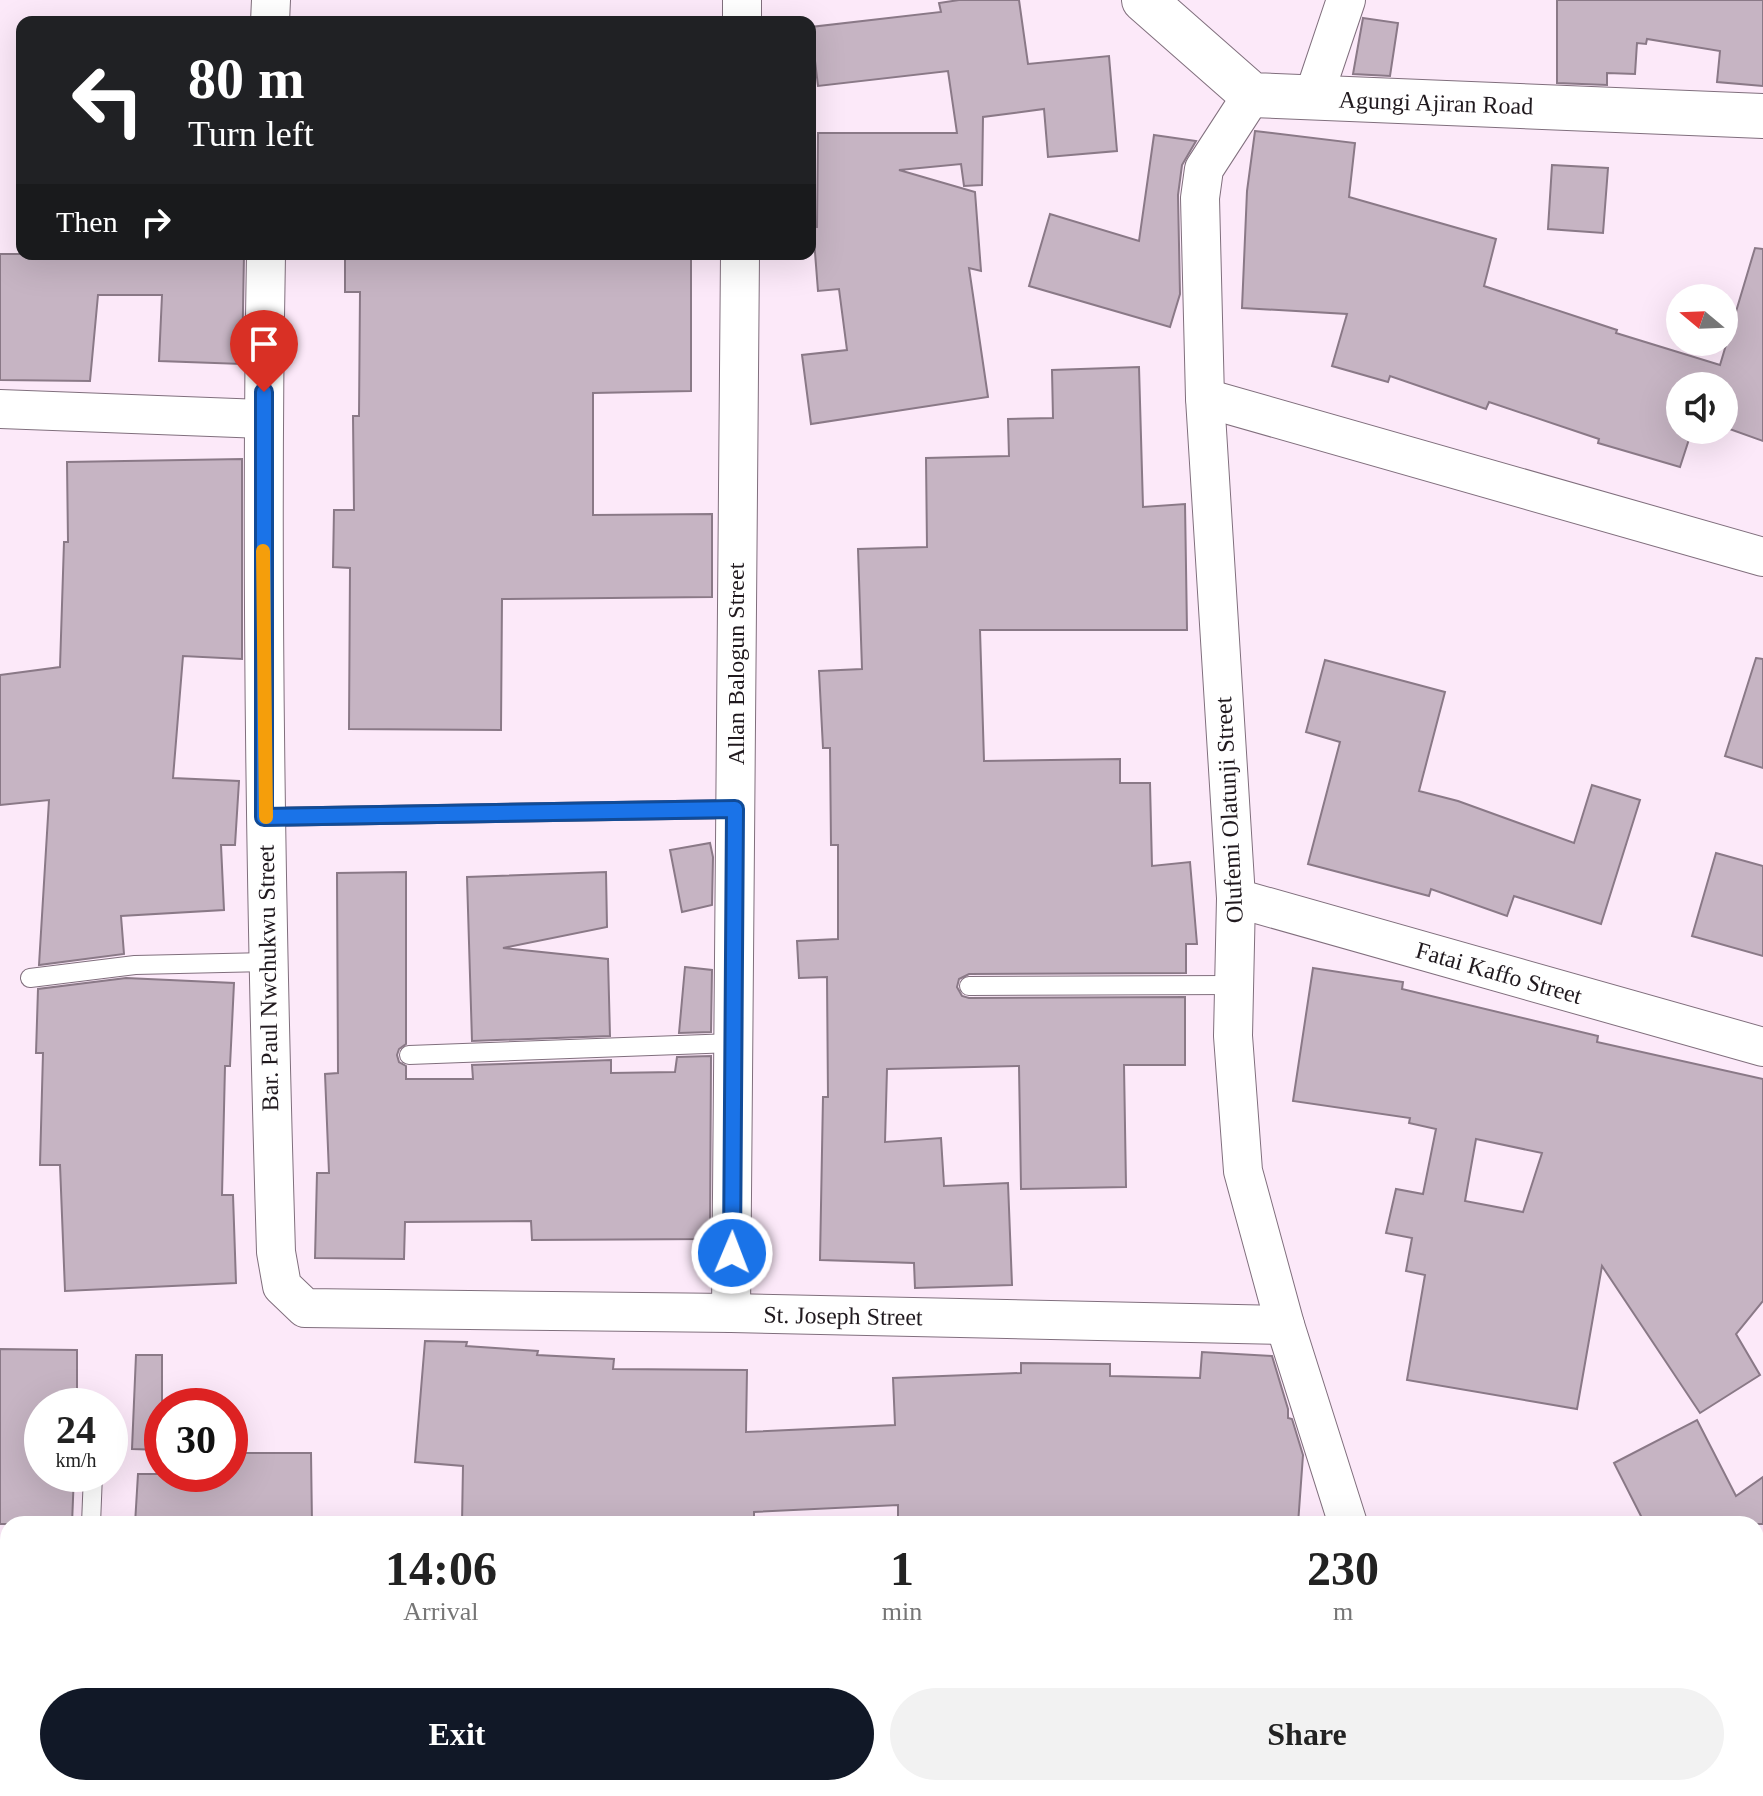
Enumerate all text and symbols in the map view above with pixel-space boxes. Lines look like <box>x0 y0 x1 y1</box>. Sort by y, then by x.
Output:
icon: left <box>56 48 160 152</box>
text: 80 m <box>188 48 305 110</box>
street label: Agungi Ajiran Road <box>1338 87 1534 119</box>
text: Turn left <box>188 114 314 154</box>
icon: right <box>134 200 178 244</box>
text: Then <box>56 205 118 238</box>
north arrow <box>1666 284 1738 356</box>
map controls <box>1666 284 1738 444</box>
pin <box>230 310 298 392</box>
icon: arrive <box>242 322 286 366</box>
button: sound <box>1666 372 1738 444</box>
street label: Allan Balogun Street <box>723 562 749 765</box>
street label: Olufemi Olatunji Street <box>1210 696 1248 924</box>
street label: Bar. Paul Nwchukwu Street <box>253 844 283 1112</box>
street label: Fatai Kaffo Street <box>1413 937 1585 1009</box>
position arrow <box>690 1211 774 1295</box>
street label: St. Joseph Street <box>763 1302 923 1330</box>
speed limit sign: 30 <box>144 1388 248 1492</box>
text: 24 <box>56 1407 96 1452</box>
text: km/h <box>55 1449 97 1471</box>
text: 14:06 <box>385 1542 497 1595</box>
text: 1 <box>890 1542 914 1595</box>
text: 230 <box>1307 1542 1379 1595</box>
text: Arrival <box>403 1597 478 1626</box>
text: min <box>882 1597 922 1626</box>
text: m <box>1333 1597 1353 1626</box>
button: Exit <box>40 1688 874 1780</box>
button: Share <box>890 1688 1724 1780</box>

